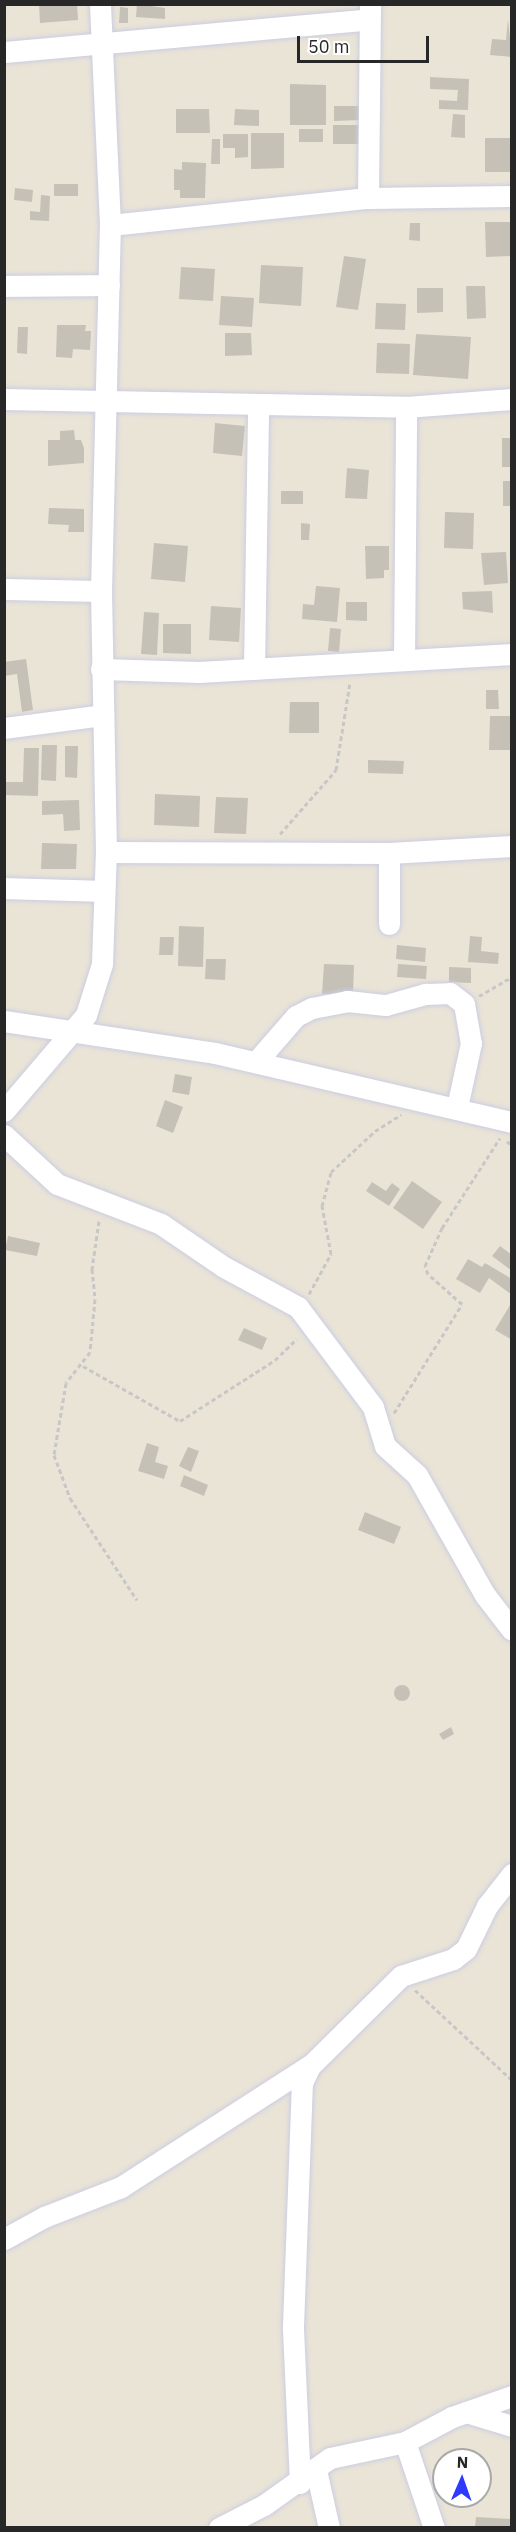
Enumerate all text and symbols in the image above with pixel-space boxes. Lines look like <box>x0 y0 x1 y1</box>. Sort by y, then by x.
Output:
scale bar <box>300 24 432 62</box>
text: 50 m <box>308 35 350 58</box>
north arrow <box>432 2448 492 2508</box>
text: N <box>456 2452 469 2472</box>

